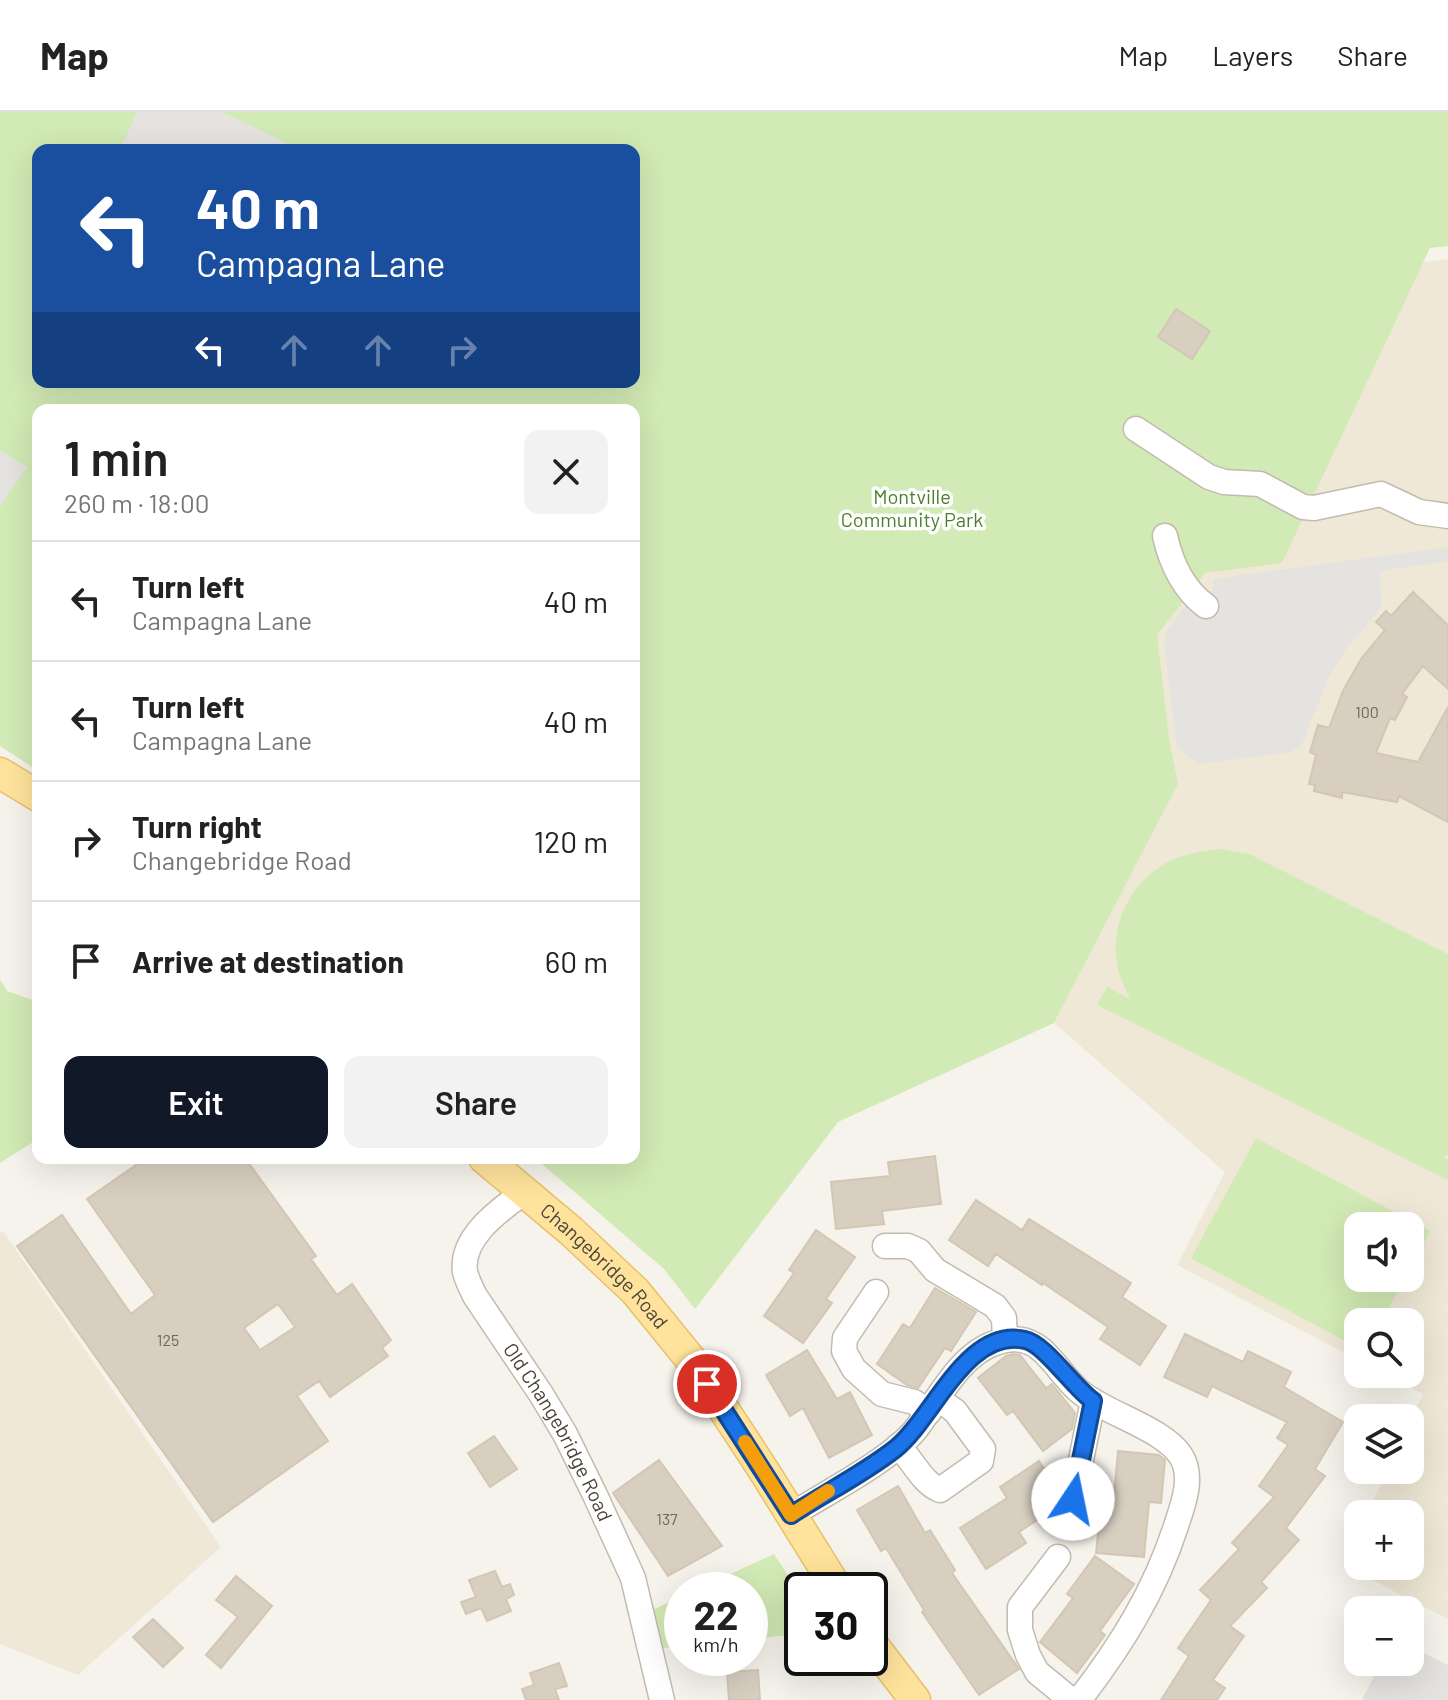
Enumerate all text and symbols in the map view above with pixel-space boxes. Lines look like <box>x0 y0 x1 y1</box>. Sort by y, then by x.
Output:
text: Map <box>40 32 109 78</box>
text: Map <box>1118 38 1168 72</box>
text: Layers <box>1212 38 1293 72</box>
text: Share <box>1337 38 1408 72</box>
text: 40 m <box>196 173 320 240</box>
icon: left <box>64 176 168 280</box>
text: Campagna Lane <box>196 241 445 284</box>
icon: left <box>188 328 232 372</box>
icon: ahead <box>272 328 316 372</box>
icon: ahead <box>356 328 400 372</box>
icon: right <box>440 328 484 372</box>
text: 1 min <box>64 428 169 486</box>
button: close <box>524 430 608 514</box>
park label: Montville Community Park <box>841 484 983 531</box>
text: 260 m · 18:00 <box>64 487 209 518</box>
text: Turn left <box>132 568 245 604</box>
icon: left <box>64 579 108 623</box>
text: 40 m <box>544 583 608 619</box>
text: Campagna Lane <box>132 604 312 635</box>
text: Turn left <box>132 688 245 724</box>
icon: left <box>64 699 108 743</box>
house number: 100 <box>1355 702 1379 721</box>
text: 40 m <box>544 703 608 739</box>
text: Campagna Lane <box>132 724 312 755</box>
text: Turn right <box>132 808 262 844</box>
icon: right <box>64 819 108 863</box>
text: 120 m <box>534 823 608 859</box>
text: Changebridge Road <box>132 844 352 875</box>
icon: arrive <box>64 939 108 983</box>
text: Arrive at destination <box>132 943 404 979</box>
text: 60 m <box>545 943 608 979</box>
button: Exit <box>64 1056 328 1148</box>
button: Share <box>344 1056 608 1148</box>
street label: Changebridge Road <box>536 1198 674 1333</box>
map controls <box>1344 1212 1424 1676</box>
button: sound <box>1344 1212 1424 1292</box>
button: search <box>1344 1308 1424 1388</box>
house number: 125 <box>157 1330 179 1349</box>
street label: Old Changebridge Road <box>499 1338 618 1525</box>
pin <box>673 1350 741 1418</box>
icon: arrive <box>685 1362 729 1406</box>
button: layers <box>1344 1404 1424 1484</box>
position arrow <box>1031 1457 1115 1541</box>
button: + <box>1344 1500 1424 1580</box>
house number: 137 <box>656 1509 678 1528</box>
speed limit sign: 30 <box>784 1572 888 1676</box>
text: 22 <box>694 1590 738 1638</box>
button: − <box>1344 1596 1424 1676</box>
text: km/h <box>693 1632 739 1656</box>

